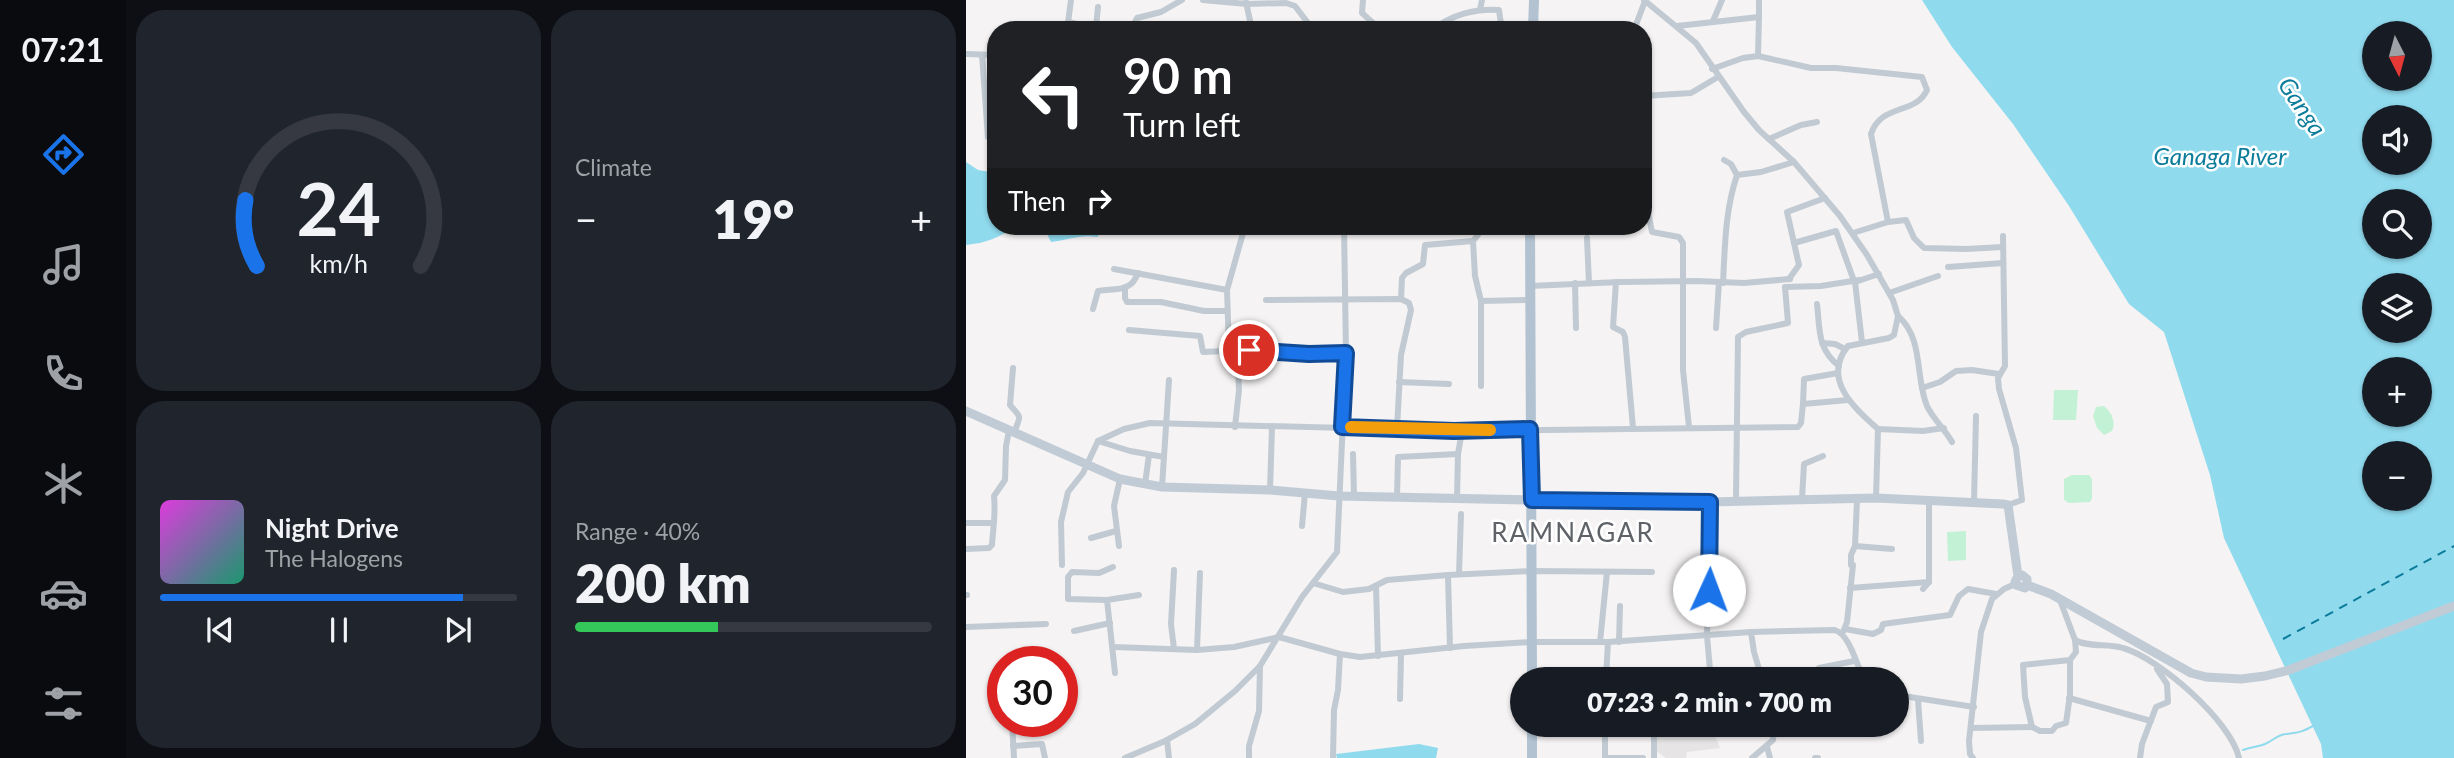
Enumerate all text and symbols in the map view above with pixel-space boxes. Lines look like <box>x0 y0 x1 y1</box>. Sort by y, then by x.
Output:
north arrow <box>2362 21 2432 91</box>
map controls <box>2362 21 2432 511</box>
text: 07:21 <box>22 30 104 69</box>
text: 90 m <box>1123 46 1233 104</box>
icon: left <box>1008 49 1099 140</box>
water label: Ganga <box>2273 71 2333 141</box>
text: Turn left <box>1123 105 1240 144</box>
button: sound <box>2362 105 2432 175</box>
icon: directions <box>39 130 88 179</box>
water label: Ganaga River <box>2154 141 2287 170</box>
text: Climate <box>575 153 652 181</box>
text: 24 <box>296 165 381 253</box>
icon: right <box>1080 182 1118 220</box>
text: Then <box>1008 185 1066 217</box>
text: 19° <box>713 188 794 250</box>
button: search <box>2362 189 2432 259</box>
text: − <box>575 196 597 242</box>
text: + <box>910 196 932 242</box>
icon: music <box>39 240 88 289</box>
text: km/h <box>309 248 368 278</box>
button: layers <box>2362 273 2432 343</box>
pin <box>1219 320 1279 380</box>
icon: arrive <box>1230 331 1268 369</box>
icon: phone <box>39 349 88 398</box>
button: + <box>2362 357 2432 427</box>
button: − <box>2362 441 2432 511</box>
icon: climate <box>39 459 88 508</box>
text: Night Drive <box>265 512 399 544</box>
district label: RAMNAGAR <box>1491 516 1655 548</box>
text: Range · 40% <box>575 517 700 545</box>
text: The Halogens <box>265 544 403 572</box>
text: 200 km <box>575 552 751 614</box>
position arrow <box>1672 553 1746 627</box>
icon: car <box>39 569 88 618</box>
icon: previous <box>201 611 239 649</box>
icon: pause <box>320 611 358 649</box>
icon: next <box>439 611 477 649</box>
speed limit sign: 30 <box>987 646 1078 737</box>
icon: filters <box>39 679 88 728</box>
text: 07:23 · 2 min · 700 m <box>1587 686 1832 718</box>

